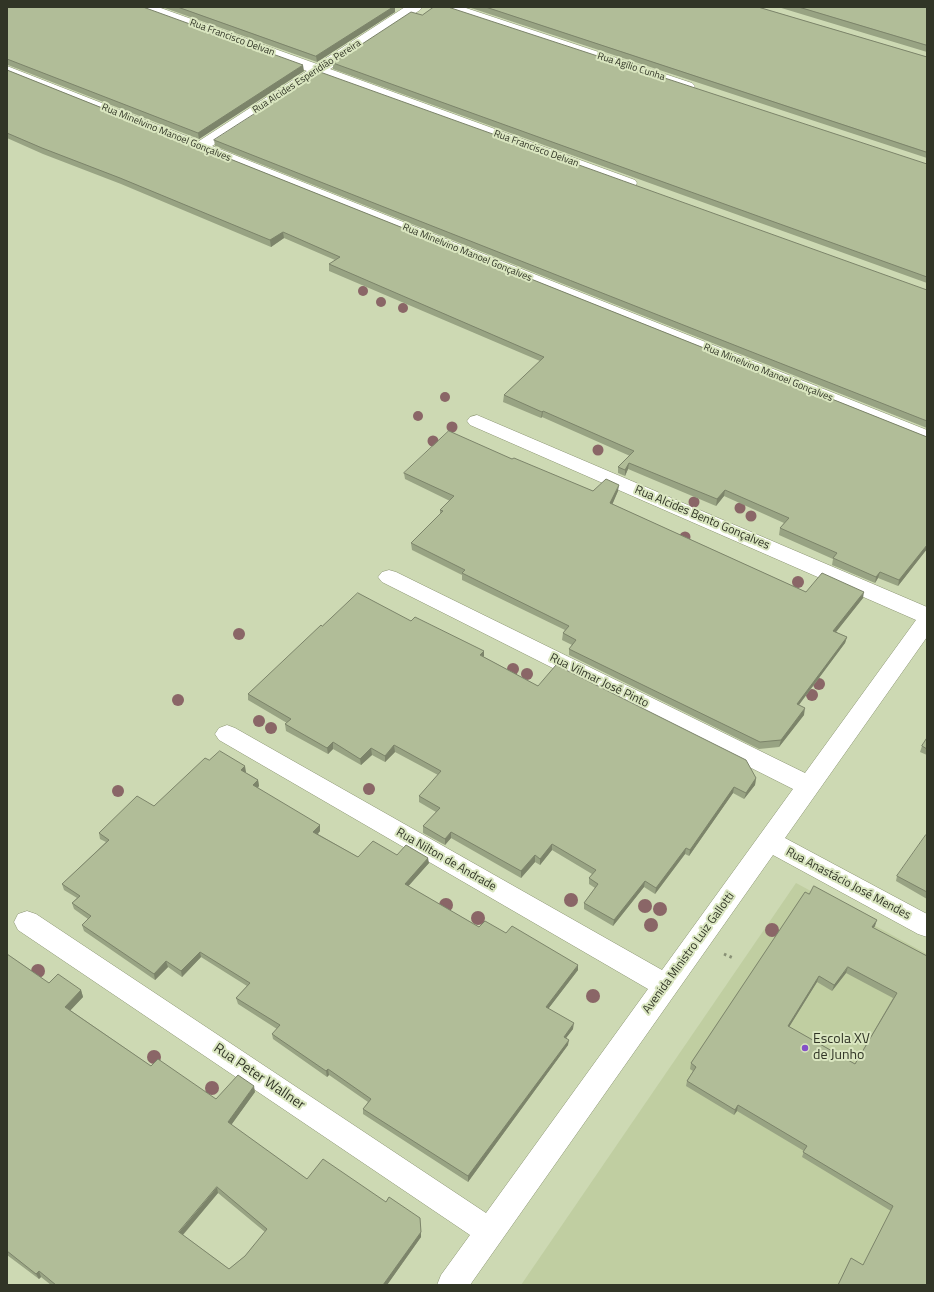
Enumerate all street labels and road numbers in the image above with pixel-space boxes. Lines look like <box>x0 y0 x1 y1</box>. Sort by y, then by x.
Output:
street label: Rua Francisco Delvan <box>188 17 276 59</box>
street label: Rua Alcides Esperidião Pereira <box>251 37 363 117</box>
street label: Rua Agílio Cunha <box>596 50 666 84</box>
street label: Rua Minelvino Manoel Gonçalves <box>100 102 232 164</box>
street label: Rua Francisco Delvan <box>492 128 580 170</box>
street label: Rua Minelvino Manoel Gonçalves <box>401 222 533 284</box>
street label: Rua Minelvino Manoel Gonçalves <box>702 342 834 404</box>
street label: Rua Alcides Bento Gonçalves <box>632 483 772 553</box>
street label: Rua Vilmar José Pinto <box>547 651 651 711</box>
street label: Rua Nilton de Andrade <box>393 825 499 895</box>
street label: Rua Anastácio José Mendes <box>783 845 913 923</box>
street label: Avenida Ministro Luiz Gallotti <box>640 890 738 1016</box>
street label: Rua Peter Wallner <box>210 1040 308 1114</box>

